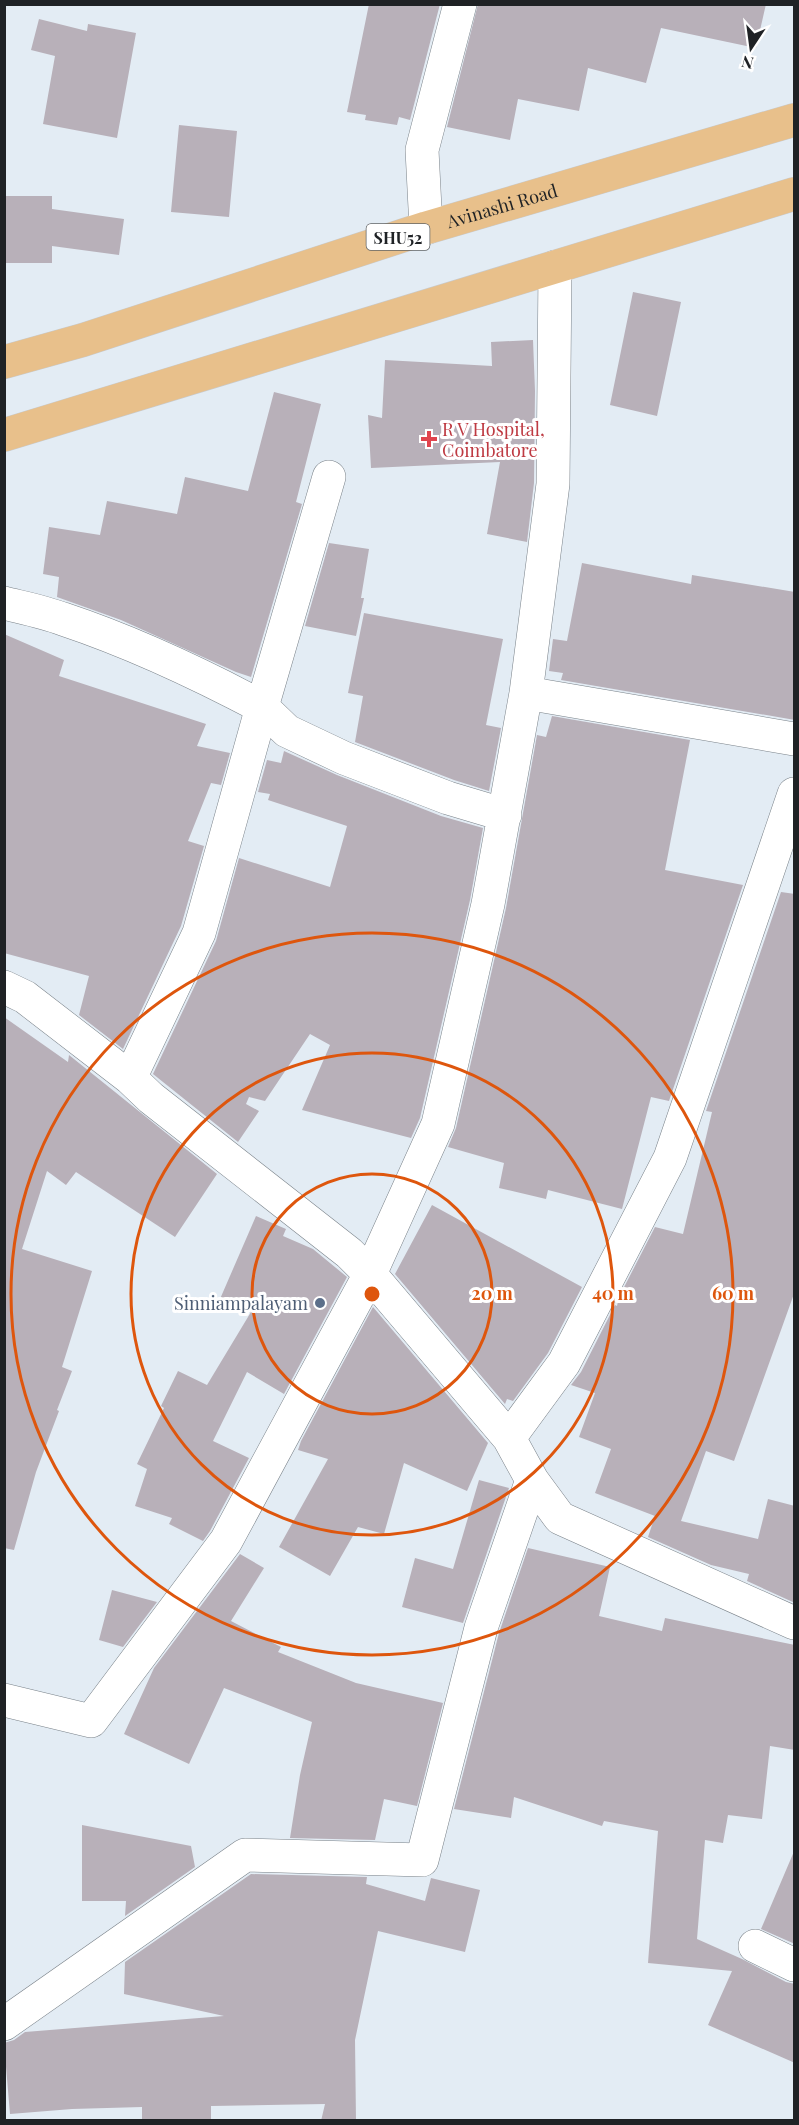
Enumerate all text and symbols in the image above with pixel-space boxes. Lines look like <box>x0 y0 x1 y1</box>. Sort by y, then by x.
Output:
north arrow <box>721 18 781 78</box>
text: N <box>739 51 756 75</box>
street label: Avinashi Road <box>443 178 561 234</box>
road number: SHU52 <box>366 224 430 250</box>
place label: R V Hospital, Coimbatore <box>442 417 545 462</box>
marker: R V Hospital, Coimbatore <box>420 430 438 448</box>
text: 20 m <box>471 1281 513 1305</box>
text: 40 m <box>592 1281 635 1305</box>
text: 60 m <box>712 1281 755 1305</box>
centre of rings <box>362 1284 382 1304</box>
place label: Sinniampalayam <box>174 1291 308 1315</box>
marker: Sinniampalayam <box>313 1296 327 1310</box>

